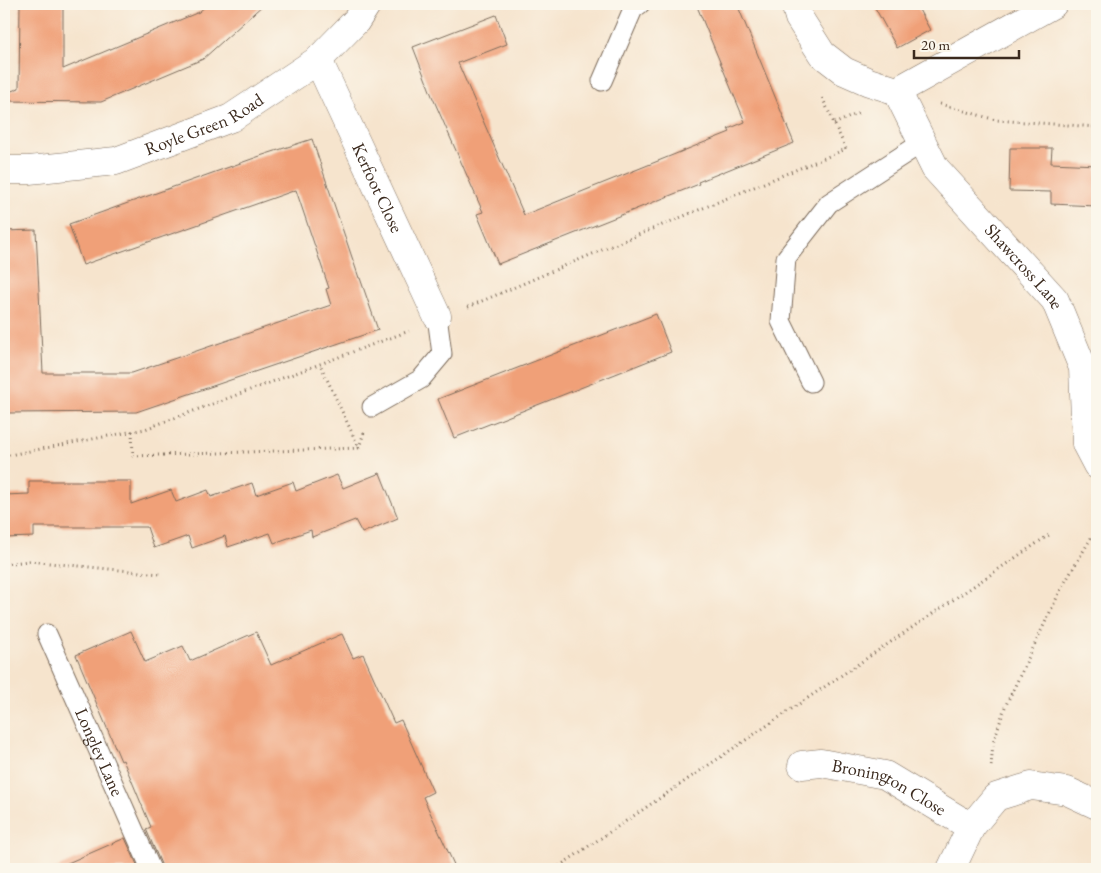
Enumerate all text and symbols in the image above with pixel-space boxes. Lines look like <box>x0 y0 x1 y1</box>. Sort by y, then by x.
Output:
scale bar <box>914 28 1018 60</box>
text: 20 m <box>921 35 950 54</box>
street label: Royle Green Road <box>141 87 268 160</box>
street label: Kerfoot Close <box>347 139 409 236</box>
street label: Shawcross Lane <box>980 219 1069 312</box>
street label: Longley Lane <box>70 704 129 799</box>
street label: Bronington Close <box>830 753 951 820</box>

